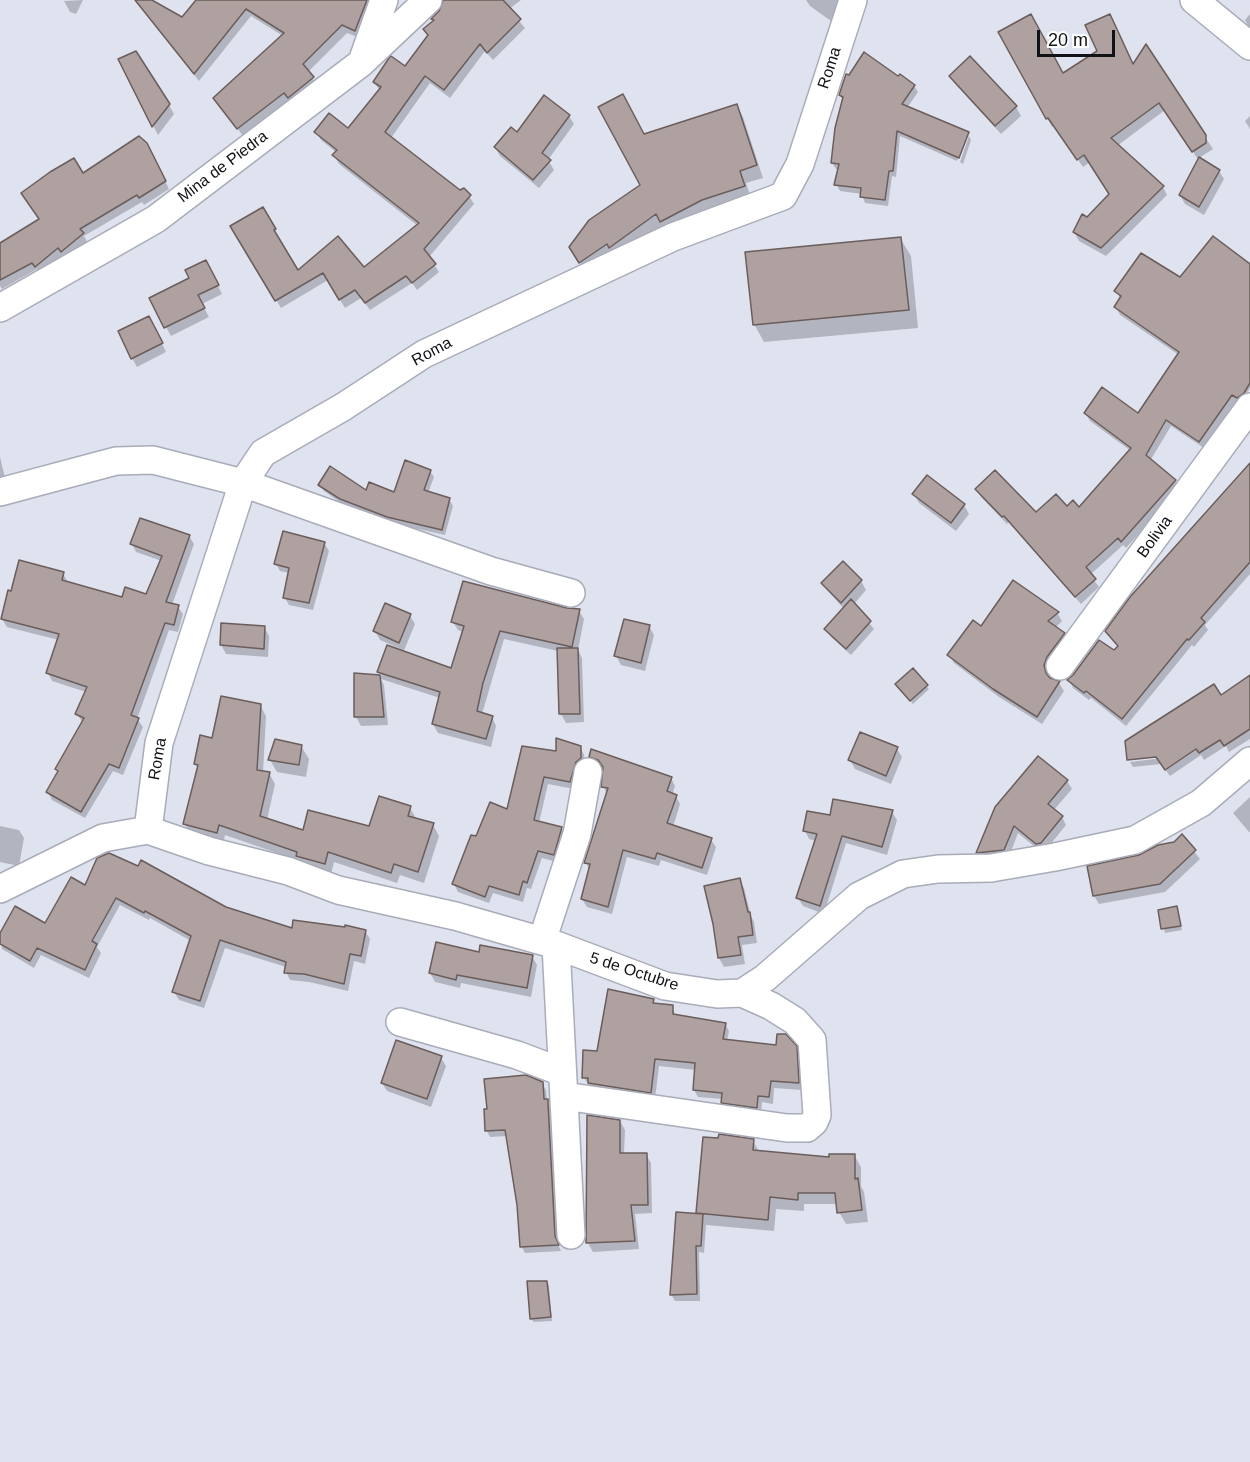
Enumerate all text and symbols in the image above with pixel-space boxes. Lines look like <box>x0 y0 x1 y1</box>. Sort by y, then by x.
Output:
scale bar <box>1040 18 1118 56</box>
text: 20 m <box>1048 30 1088 50</box>
street label: Roma <box>814 45 846 91</box>
street label: Mina de Piedra <box>174 127 272 207</box>
street label: Roma <box>409 334 455 370</box>
street label: Bolivia <box>1133 512 1177 562</box>
street label: Roma <box>145 736 171 782</box>
street label: 5 de Octubre <box>587 949 681 995</box>

